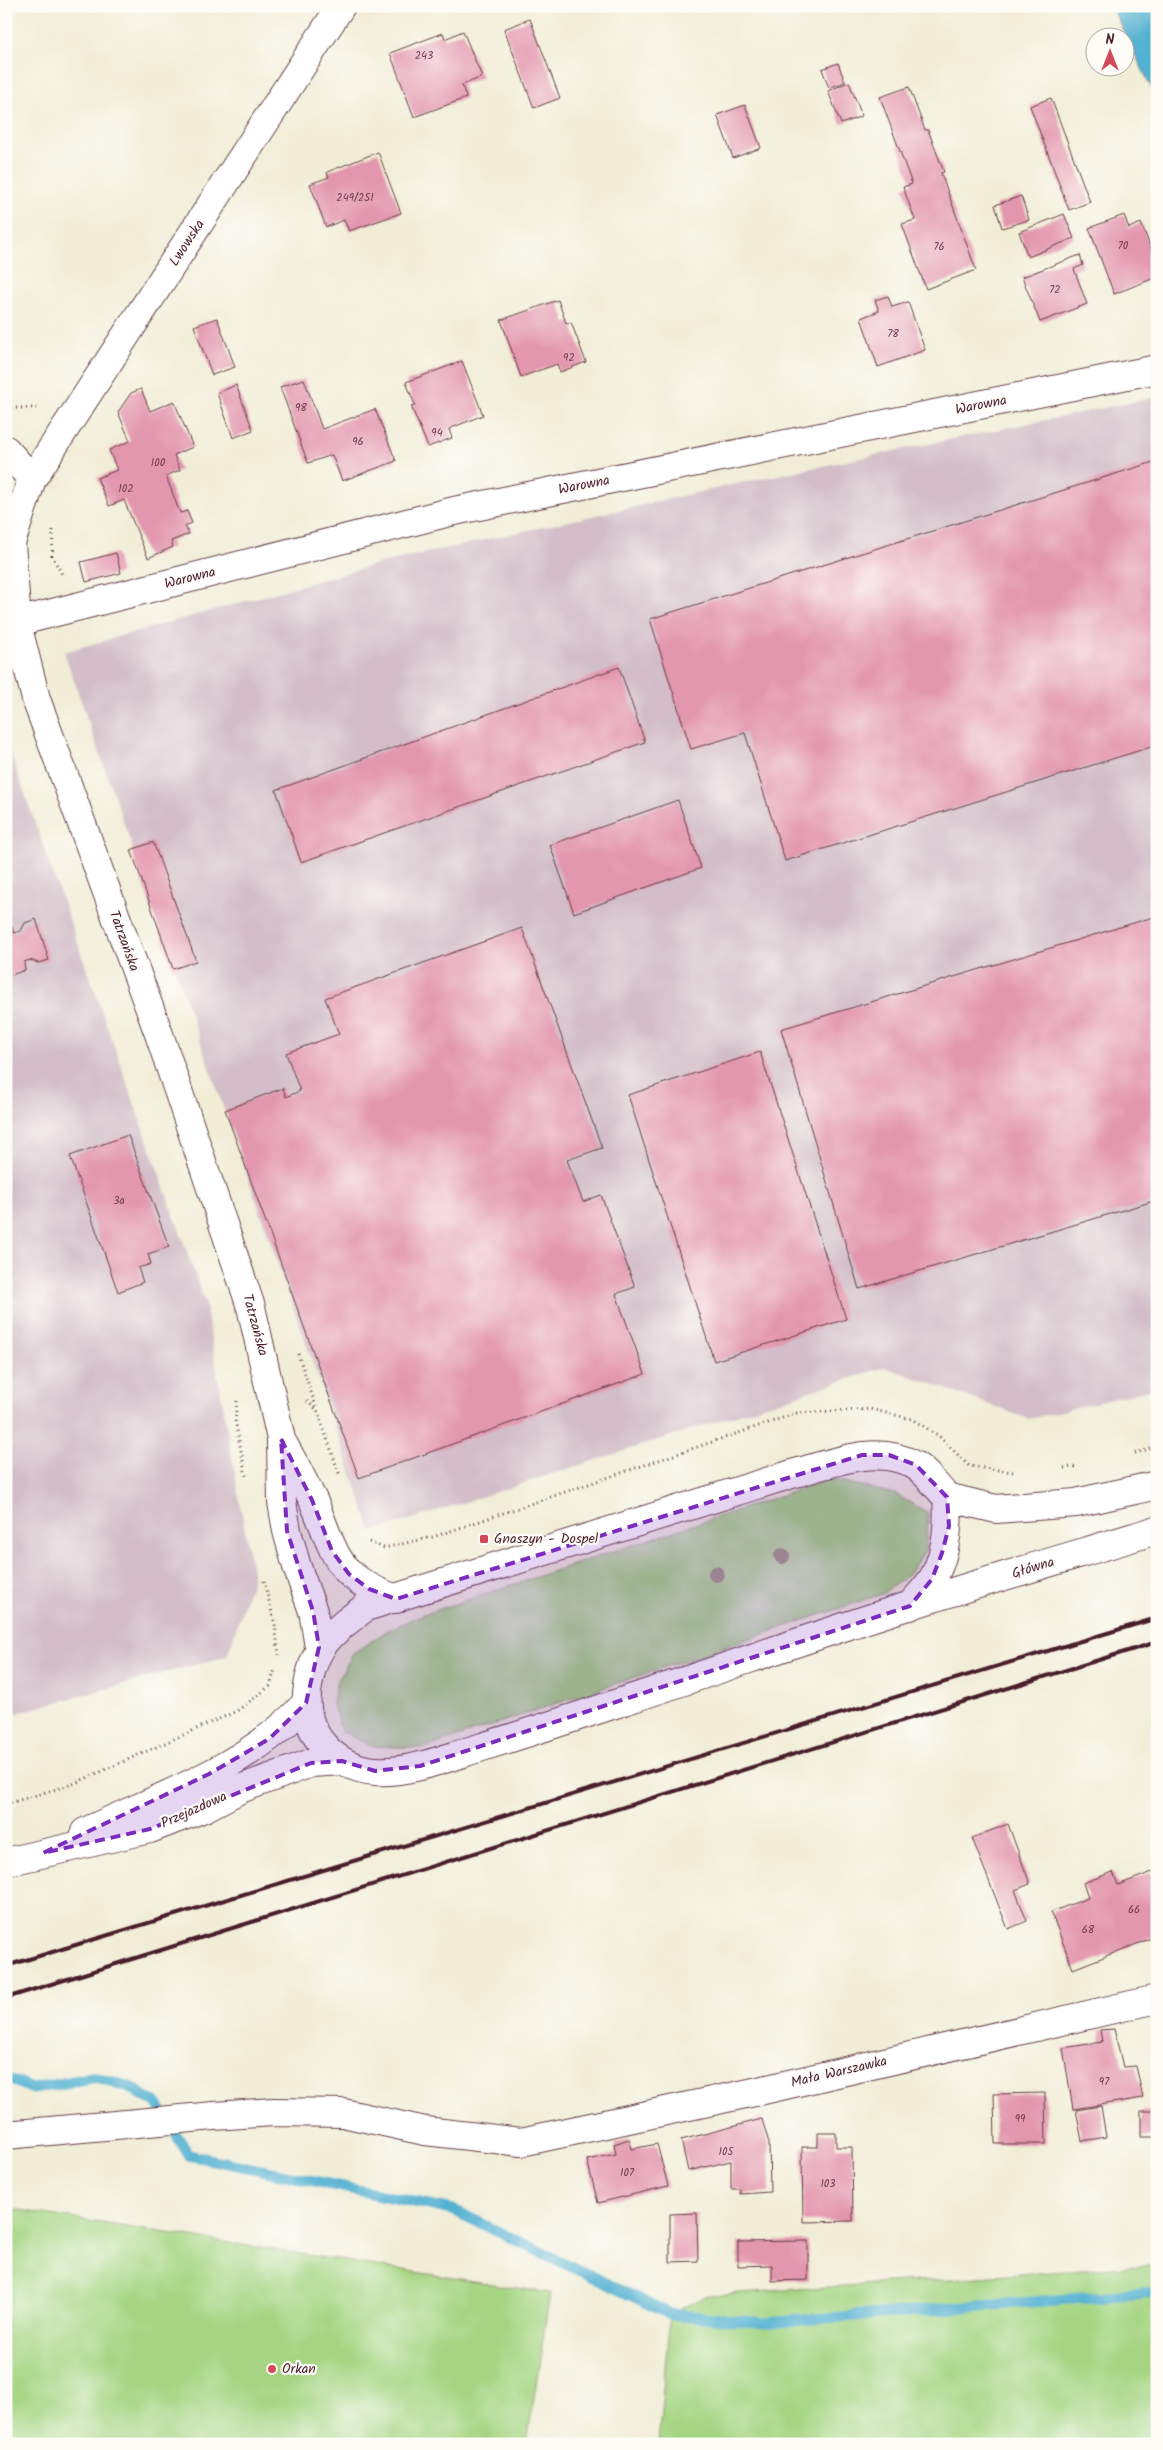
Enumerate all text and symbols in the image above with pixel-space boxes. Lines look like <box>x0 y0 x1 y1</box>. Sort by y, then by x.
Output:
north arrow <box>1086 28 1136 78</box>
text: N <box>1106 29 1115 51</box>
house number: 243 <box>415 47 433 65</box>
house number: 249/251 <box>336 189 374 207</box>
street label: Lwowska <box>164 215 210 271</box>
house number: 70 <box>1118 237 1129 255</box>
house number: 76 <box>933 238 945 256</box>
house number: 72 <box>1049 281 1061 299</box>
house number: 78 <box>887 325 899 343</box>
house number: 92 <box>563 349 575 367</box>
street label: Warowna <box>953 389 1009 421</box>
house number: 98 <box>295 399 307 417</box>
house number: 94 <box>431 424 443 442</box>
house number: 96 <box>352 433 364 451</box>
house number: 100 <box>151 454 166 472</box>
street label: Warowna <box>556 469 612 501</box>
house number: 102 <box>118 480 134 498</box>
street label: Warowna <box>162 561 218 595</box>
street label: Tatrzańska <box>103 907 145 975</box>
house number: 3a <box>113 1192 125 1210</box>
street label: Tatrzańska <box>236 1292 274 1358</box>
place label: Gnaszyn - Dospel <box>494 1528 599 1550</box>
marker: Gnaszyn - Dospel <box>478 1533 490 1545</box>
street label: Główna <box>1009 1551 1057 1585</box>
street label: Przejazdowa <box>157 1786 231 1834</box>
house number: 66 <box>1128 1901 1140 1919</box>
house number: 68 <box>1082 1921 1095 1939</box>
street label: Mała Warszawka <box>789 2050 889 2094</box>
house number: 97 <box>1099 2073 1110 2091</box>
house number: 99 <box>1015 2110 1026 2128</box>
house number: 105 <box>719 2143 735 2161</box>
house number: 107 <box>620 2164 635 2182</box>
house number: 103 <box>820 2175 836 2193</box>
place label: Orkan <box>282 2358 316 2380</box>
marker: Orkan <box>266 2363 278 2375</box>

